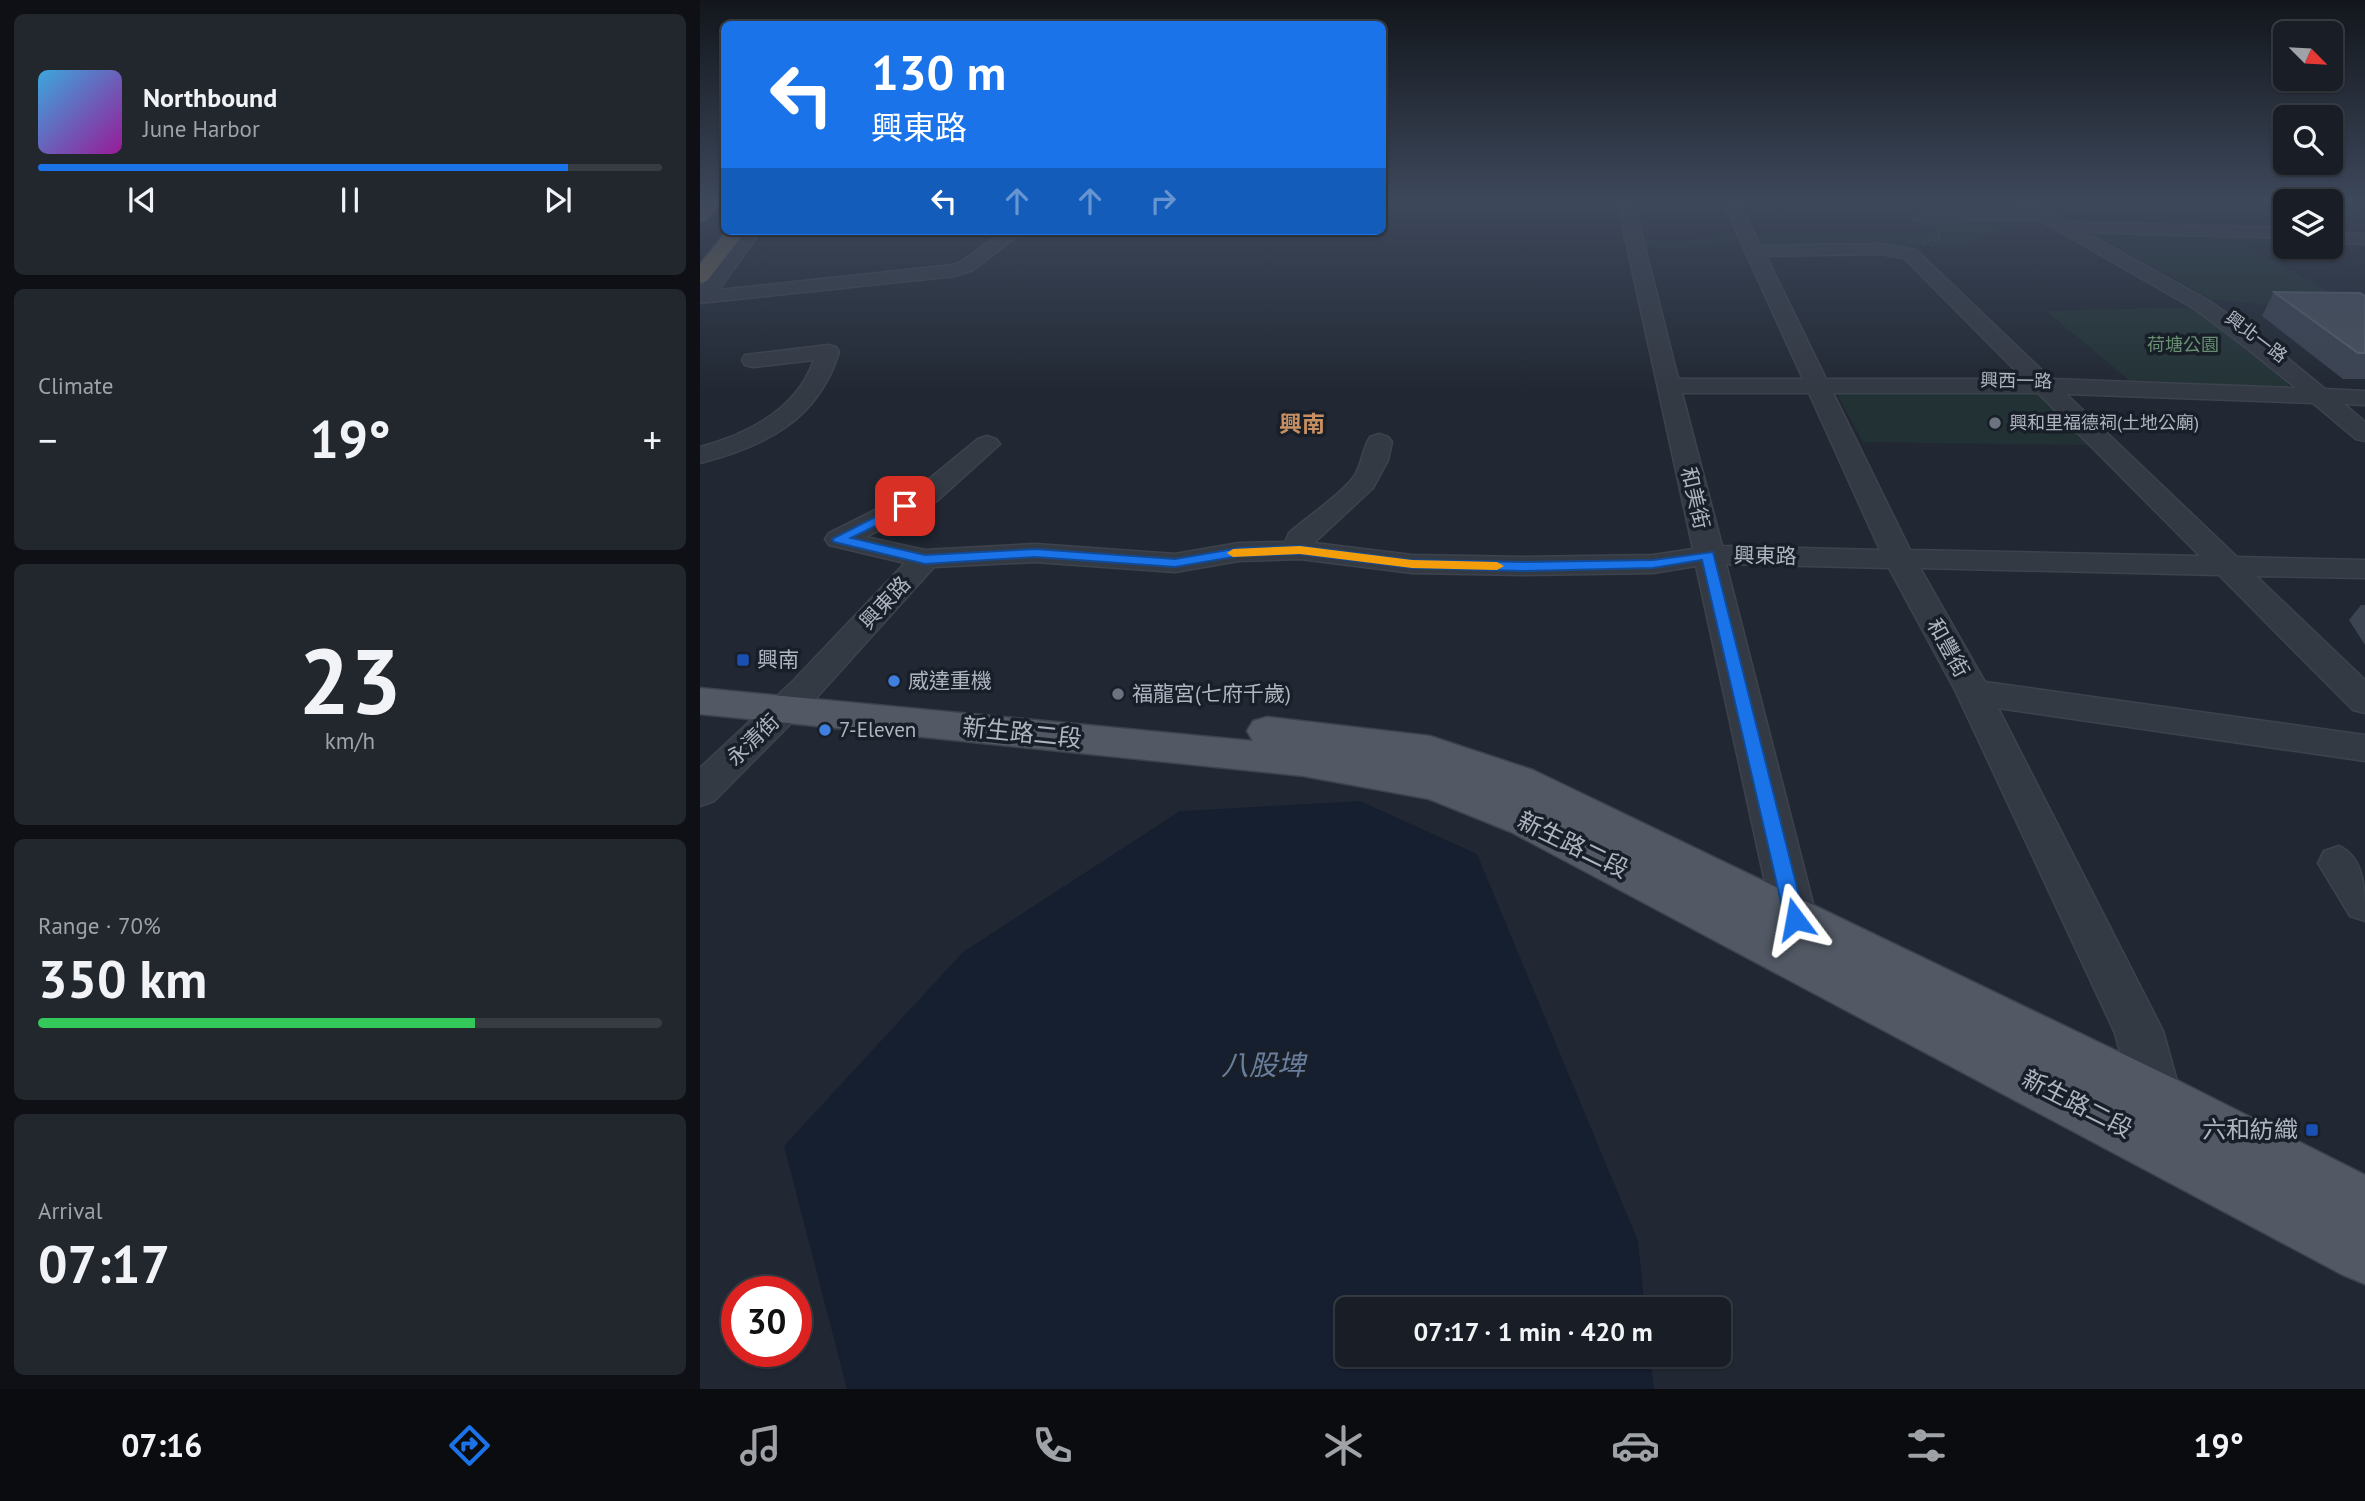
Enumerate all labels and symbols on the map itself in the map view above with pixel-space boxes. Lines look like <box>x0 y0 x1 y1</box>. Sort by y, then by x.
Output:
north arrow <box>2273 21 2343 91</box>
street label: 興北一路 <box>2221 306 2292 367</box>
park label: 荷塘公園 <box>2147 333 2219 356</box>
street label: 興西一路 <box>1980 368 2052 393</box>
district label: 興南 <box>1279 409 1325 438</box>
place label: 興和里福德祠(土地公廟) <box>2009 411 2199 434</box>
marker: 興和里福德祠(土地公廟) <box>1987 415 2003 431</box>
street label: 和美街 <box>1675 464 1716 532</box>
pin <box>875 476 935 536</box>
street label: 興東路 <box>1733 541 1797 570</box>
street label: 興東路 <box>853 570 916 635</box>
street label: 和豐街 <box>1921 614 1976 682</box>
place label: 興南 <box>757 646 799 673</box>
marker: 興南 <box>735 652 751 668</box>
place label: 威達重機 <box>908 667 992 694</box>
marker: 威達重機 <box>886 673 902 689</box>
place label: 福龍宮(七府千歲) <box>1132 680 1291 707</box>
marker: 福龍宮(七府千歲) <box>1110 686 1126 702</box>
street label: 永清街 <box>721 708 785 771</box>
street label: 新生路二段 <box>961 711 1083 754</box>
place label: 7-Eleven <box>839 716 916 743</box>
marker: 7-Eleven <box>817 722 833 738</box>
street label: 新生路二段 <box>1512 804 1634 885</box>
position arrow <box>1758 882 1832 956</box>
water label: 八股埤 <box>1221 1046 1308 1083</box>
street label: 新生路二段 <box>2017 1063 2138 1145</box>
place label: 六和紡織 <box>2202 1114 2298 1145</box>
marker: 六和紡織 <box>2304 1122 2320 1138</box>
speed limit sign: 30 <box>721 1276 812 1367</box>

